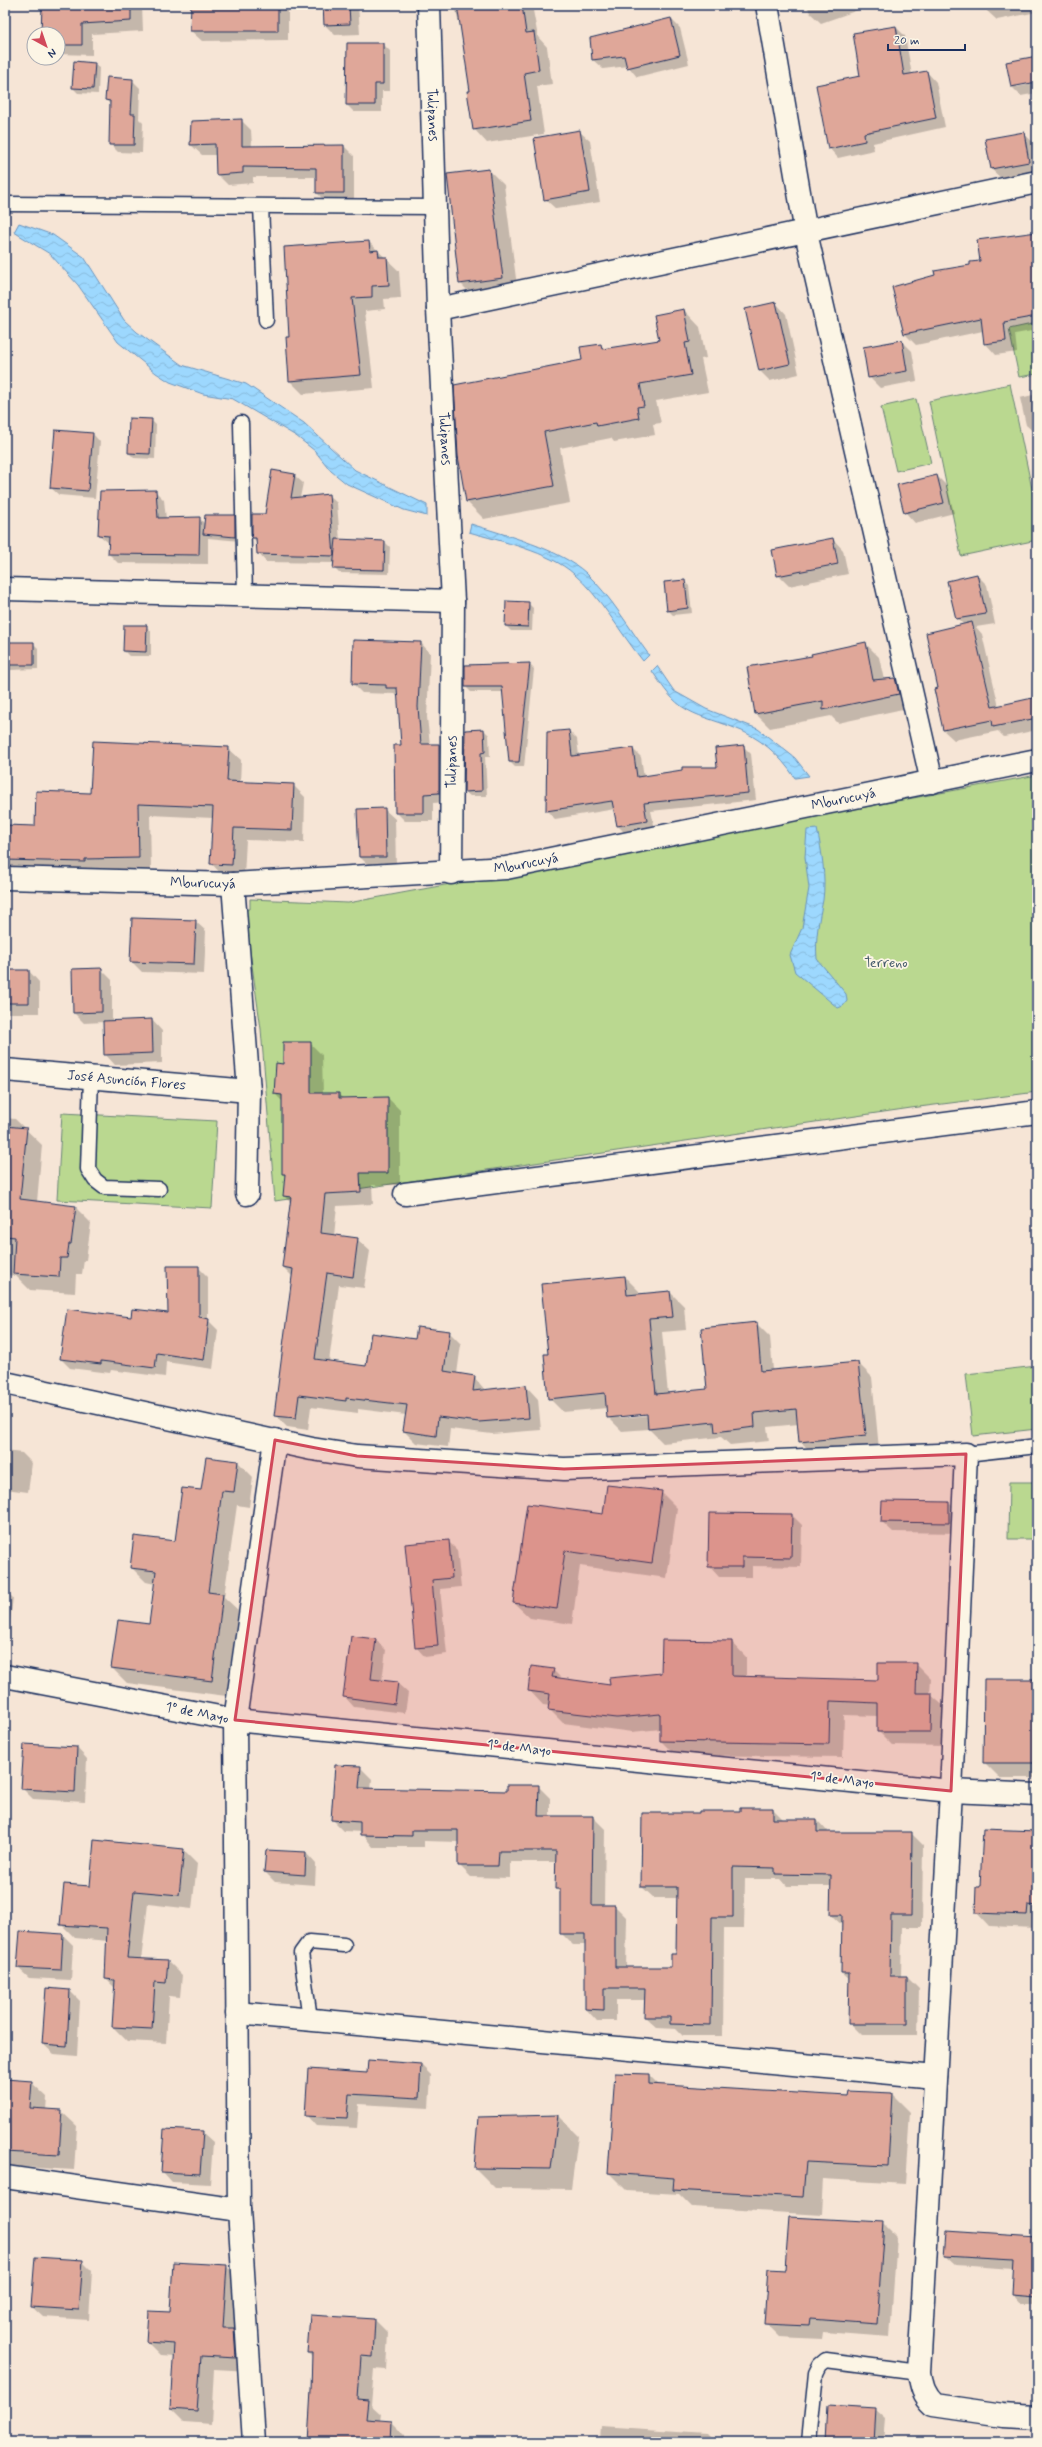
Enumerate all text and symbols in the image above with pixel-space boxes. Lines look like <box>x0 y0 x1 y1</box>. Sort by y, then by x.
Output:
north arrow <box>26 26 66 66</box>
scale bar <box>888 26 965 52</box>
text: 20 m <box>894 33 920 49</box>
text: N <box>44 45 59 61</box>
street label: Tulipanes <box>422 88 442 142</box>
street label: Tulipanes <box>434 412 455 466</box>
street label: Tulipanes <box>443 735 461 789</box>
street label: Mburucuyá <box>810 784 877 815</box>
street label: Mburucuyá <box>493 849 560 878</box>
street label: Mburucuyá <box>170 873 236 893</box>
park label: Terreno <box>864 954 908 972</box>
street label: José Asunción Flores <box>66 1066 187 1095</box>
street label: 1º de Mayo <box>164 1698 230 1728</box>
street label: 1º de Mayo <box>486 1736 552 1760</box>
street label: 1º de Mayo <box>809 1768 875 1792</box>

